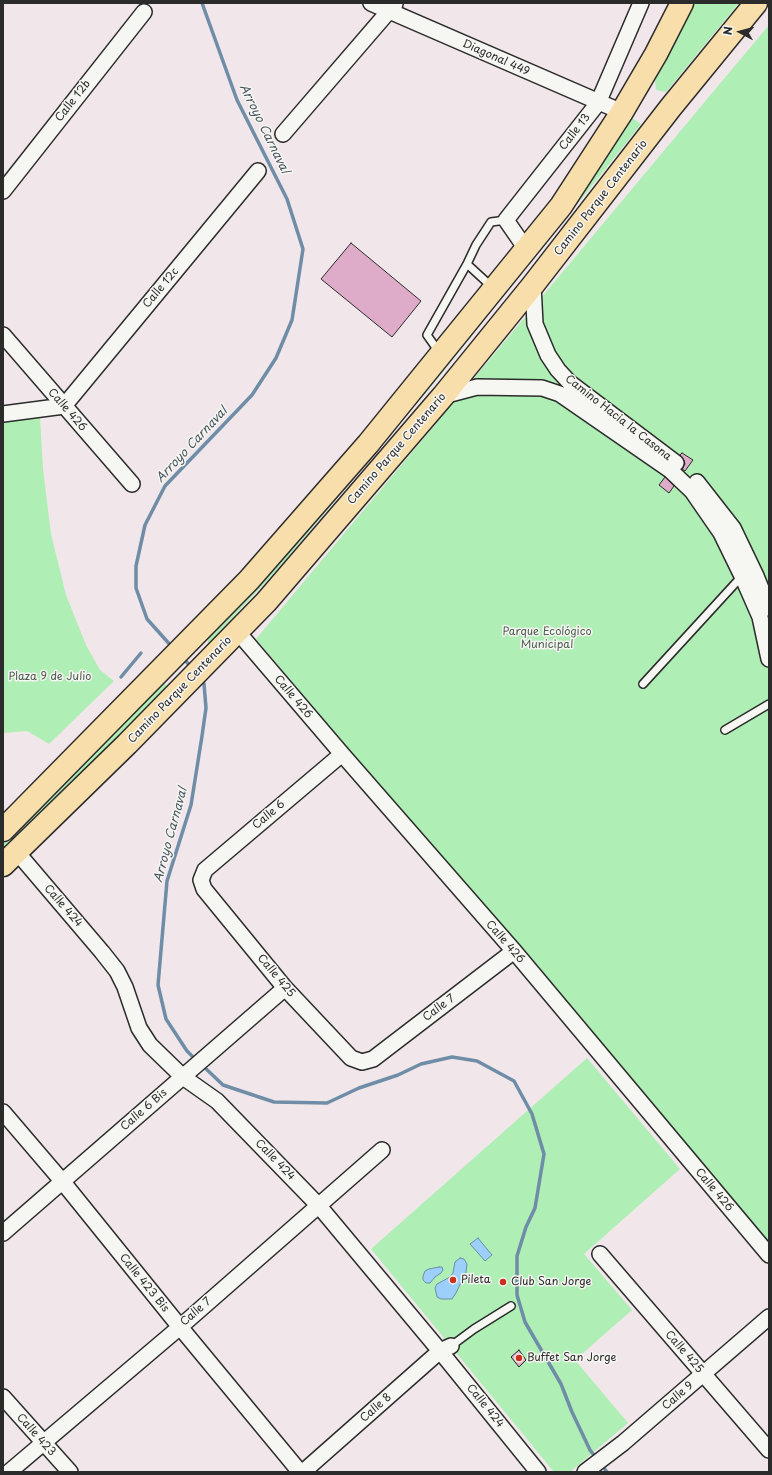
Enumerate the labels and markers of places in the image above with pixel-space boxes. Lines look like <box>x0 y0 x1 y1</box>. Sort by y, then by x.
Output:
place label: Pileta <box>461 1273 491 1287</box>
marker: Pileta <box>448 1275 458 1285</box>
place label: Club San Jorge <box>511 1275 591 1289</box>
marker: Club San Jorge <box>498 1277 508 1287</box>
place label: Buffet San Jorge <box>527 1351 616 1365</box>
marker: Buffet San Jorge <box>514 1353 524 1363</box>

